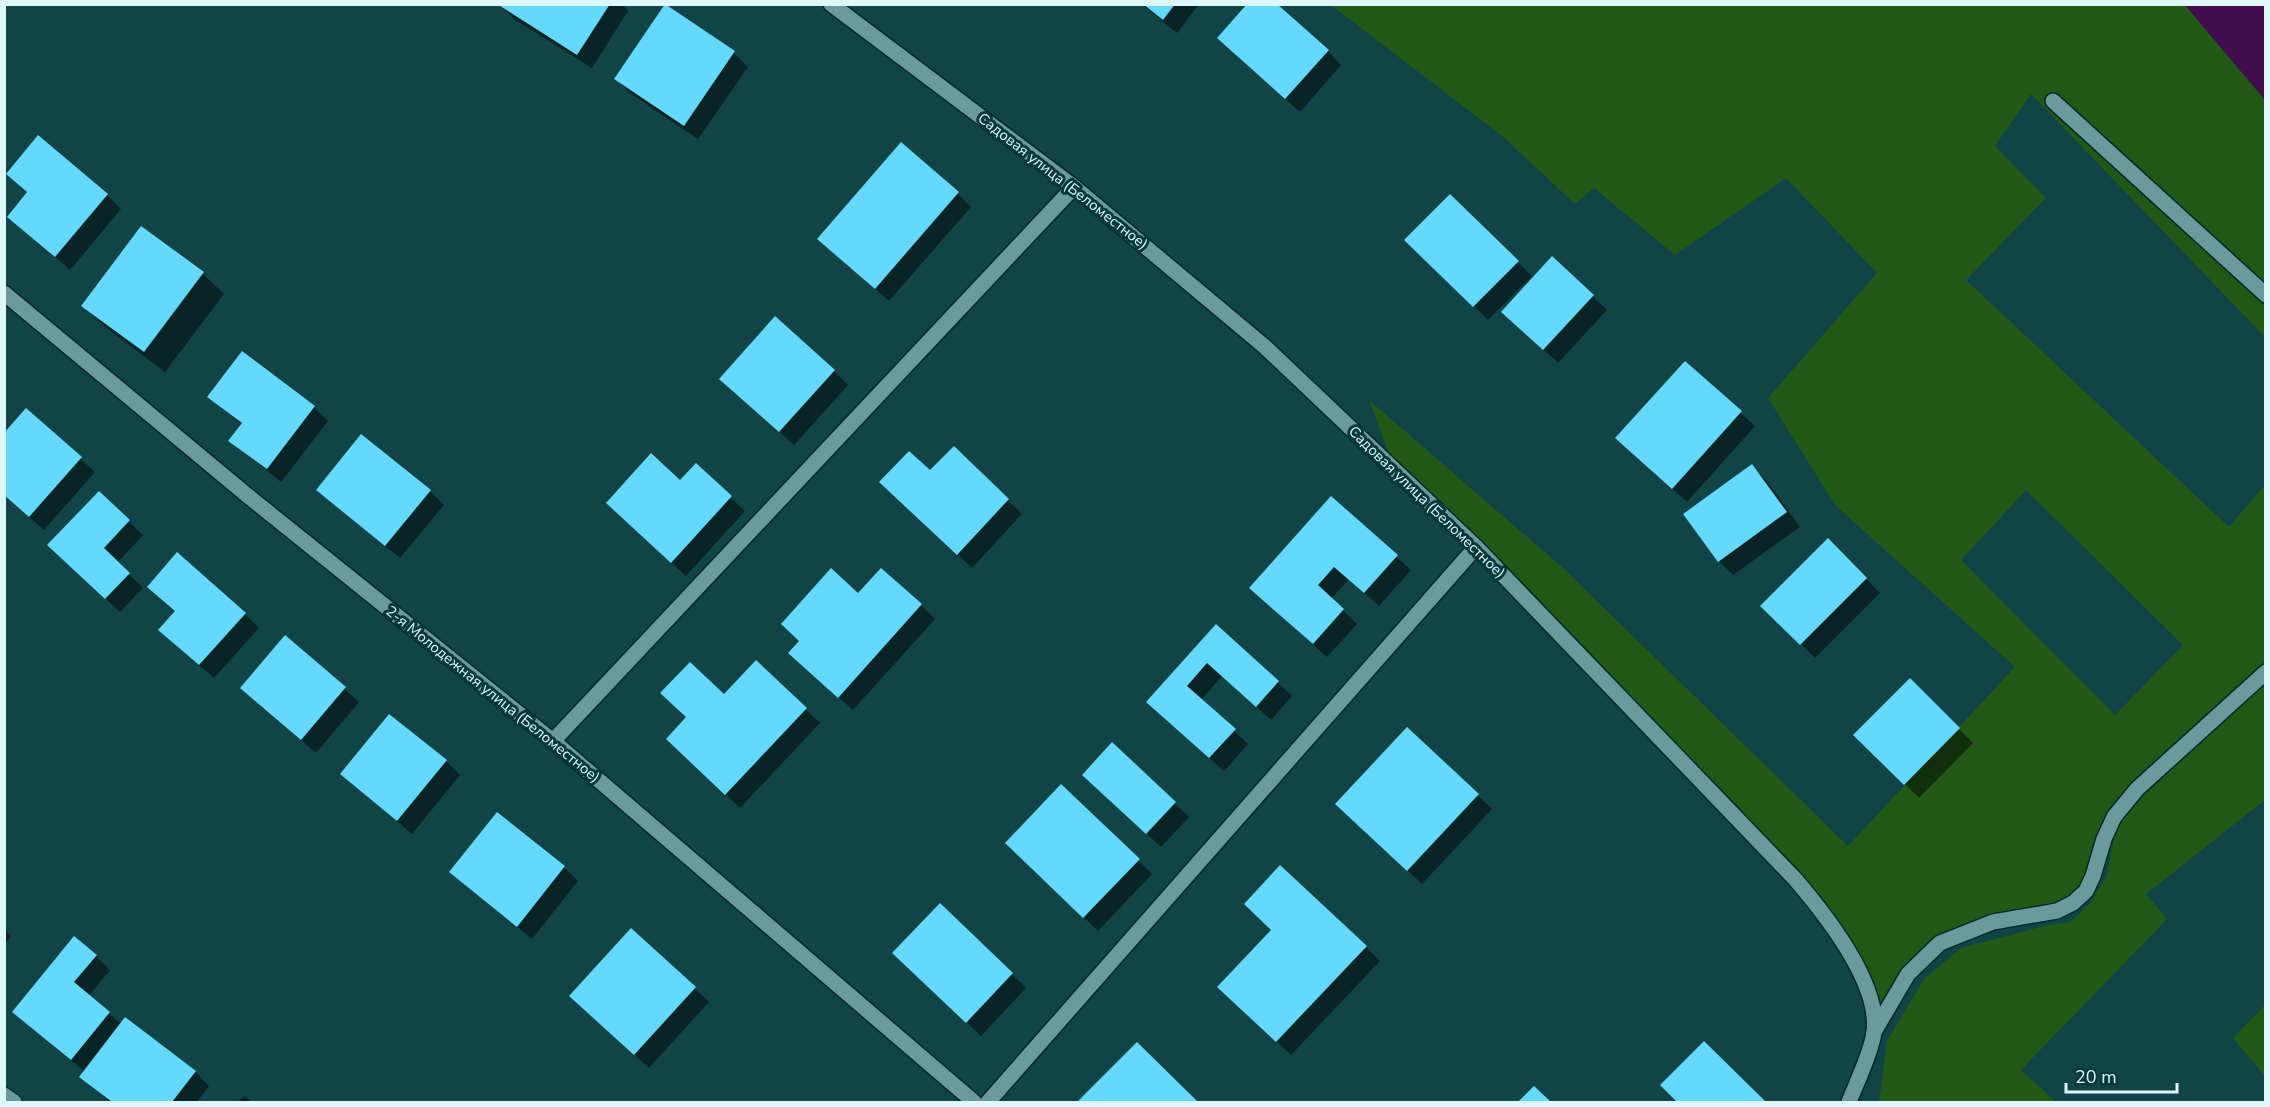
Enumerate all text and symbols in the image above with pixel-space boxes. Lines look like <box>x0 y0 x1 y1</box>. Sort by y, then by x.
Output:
street label: Садовая улица (Беломестное) <box>974 108 1152 254</box>
street label: Садовая улица (Беломестное) <box>1344 422 1510 582</box>
street label: 2-я Молодежная улица (Беломестное) <box>382 601 604 787</box>
scale bar <box>2066 1056 2177 1094</box>
text: 20 m <box>2075 1065 2117 1089</box>

